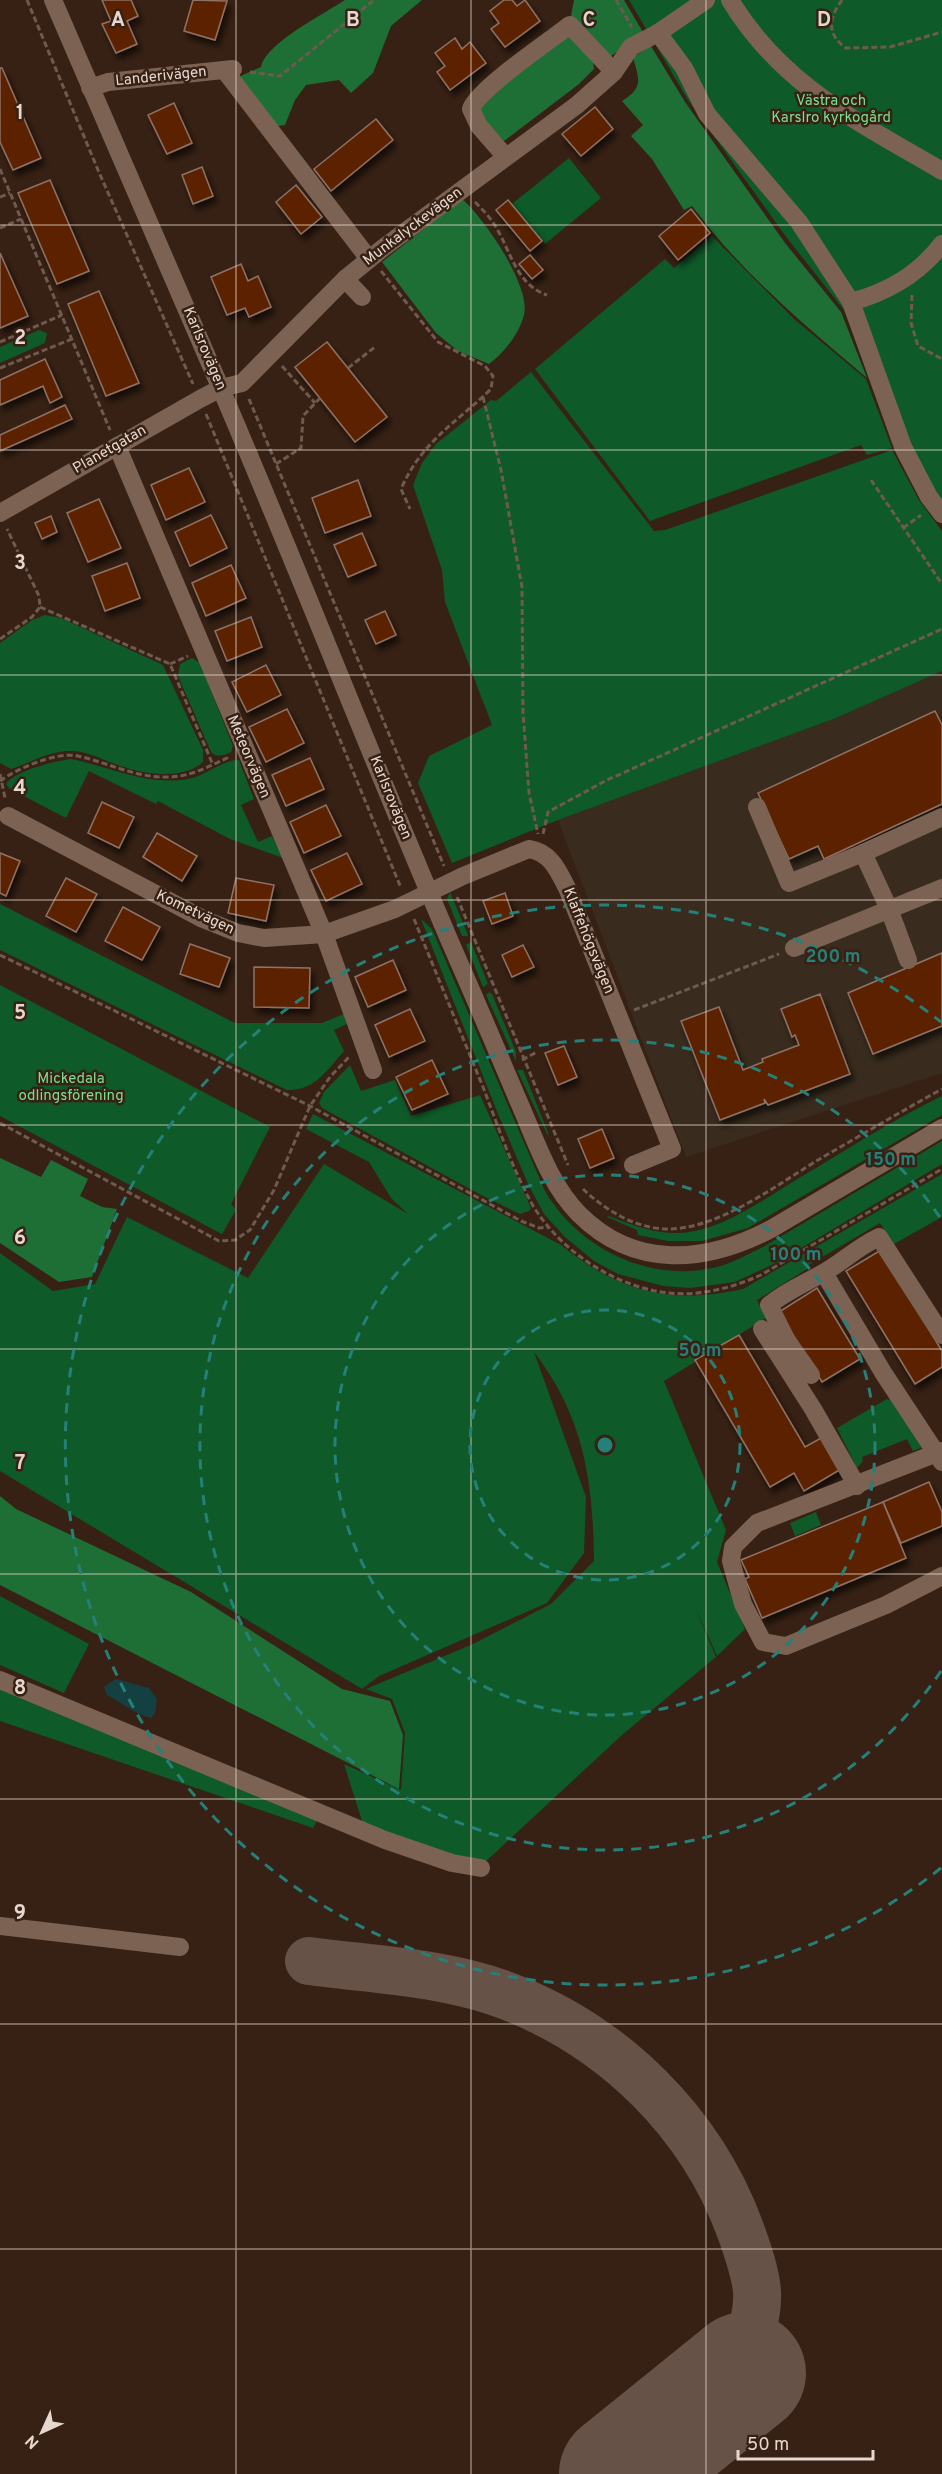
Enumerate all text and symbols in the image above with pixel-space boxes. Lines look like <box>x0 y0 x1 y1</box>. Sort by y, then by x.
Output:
text: A <box>111 8 125 34</box>
text: B <box>346 8 360 34</box>
text: C <box>583 8 595 34</box>
text: D <box>817 8 831 34</box>
street label: Landerivägen <box>114 63 208 91</box>
park label: Västra och Karslro kyrkogård <box>771 92 891 128</box>
text: 1 <box>16 101 24 127</box>
street label: Munkalyckevägen <box>360 183 466 271</box>
street label: Karlsrovägen <box>178 305 230 393</box>
text: 2 <box>14 326 26 352</box>
street label: Planetgatan <box>70 421 150 479</box>
text: 3 <box>14 551 26 577</box>
street label: Meteorvägen <box>222 713 274 801</box>
street label: Karlsrovägen <box>365 753 415 843</box>
text: 4 <box>14 776 26 802</box>
street label: Klaffehögsvägen <box>558 885 618 997</box>
street label: Kometvägen <box>153 887 237 939</box>
text: 200 m <box>805 946 861 969</box>
text: 5 <box>14 1001 26 1027</box>
park label: Mickedala odlingsförening <box>18 1070 124 1106</box>
text: 150 m <box>866 1149 916 1172</box>
text: 6 <box>14 1226 26 1252</box>
text: 100 m <box>770 1244 822 1267</box>
text: 50 m <box>678 1340 722 1363</box>
centre of rings <box>595 1435 615 1455</box>
text: 7 <box>15 1451 25 1477</box>
text: 8 <box>14 1676 26 1702</box>
text: 9 <box>14 1901 26 1927</box>
north arrow <box>12 2402 72 2462</box>
scale bar <box>738 2423 873 2461</box>
text: N <box>22 2430 44 2452</box>
text: 50 m <box>747 2434 789 2457</box>

